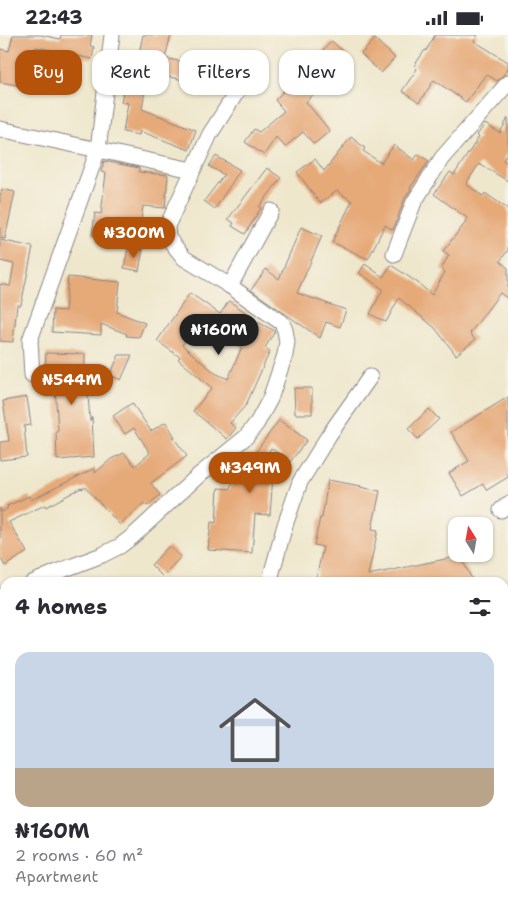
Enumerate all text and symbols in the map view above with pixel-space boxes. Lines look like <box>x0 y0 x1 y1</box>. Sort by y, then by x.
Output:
text: 22:43 <box>25 5 82 30</box>
chip: Buy <box>15 50 82 95</box>
chip: Rent <box>92 50 169 95</box>
chip: Filters <box>179 50 269 95</box>
chip: New <box>279 50 354 95</box>
pin: ₦300M <box>99 217 169 259</box>
text: ₦300M <box>103 222 165 243</box>
pin: ₦160M <box>184 313 254 356</box>
text: ₦160M <box>191 319 247 340</box>
pin: ₦544M <box>37 363 107 406</box>
text: ₦544M <box>42 369 102 390</box>
pin: ₦349M <box>215 451 285 494</box>
text: ₦349M <box>220 457 280 478</box>
north arrow <box>448 517 492 563</box>
map controls <box>448 517 493 562</box>
text: 4 homes <box>15 593 107 621</box>
icon: filters <box>466 593 494 621</box>
icon: home <box>210 685 300 775</box>
text: ₦160M <box>15 817 90 845</box>
text: 2 rooms · 60 m² <box>15 845 143 866</box>
text: Apartment <box>15 866 98 887</box>

